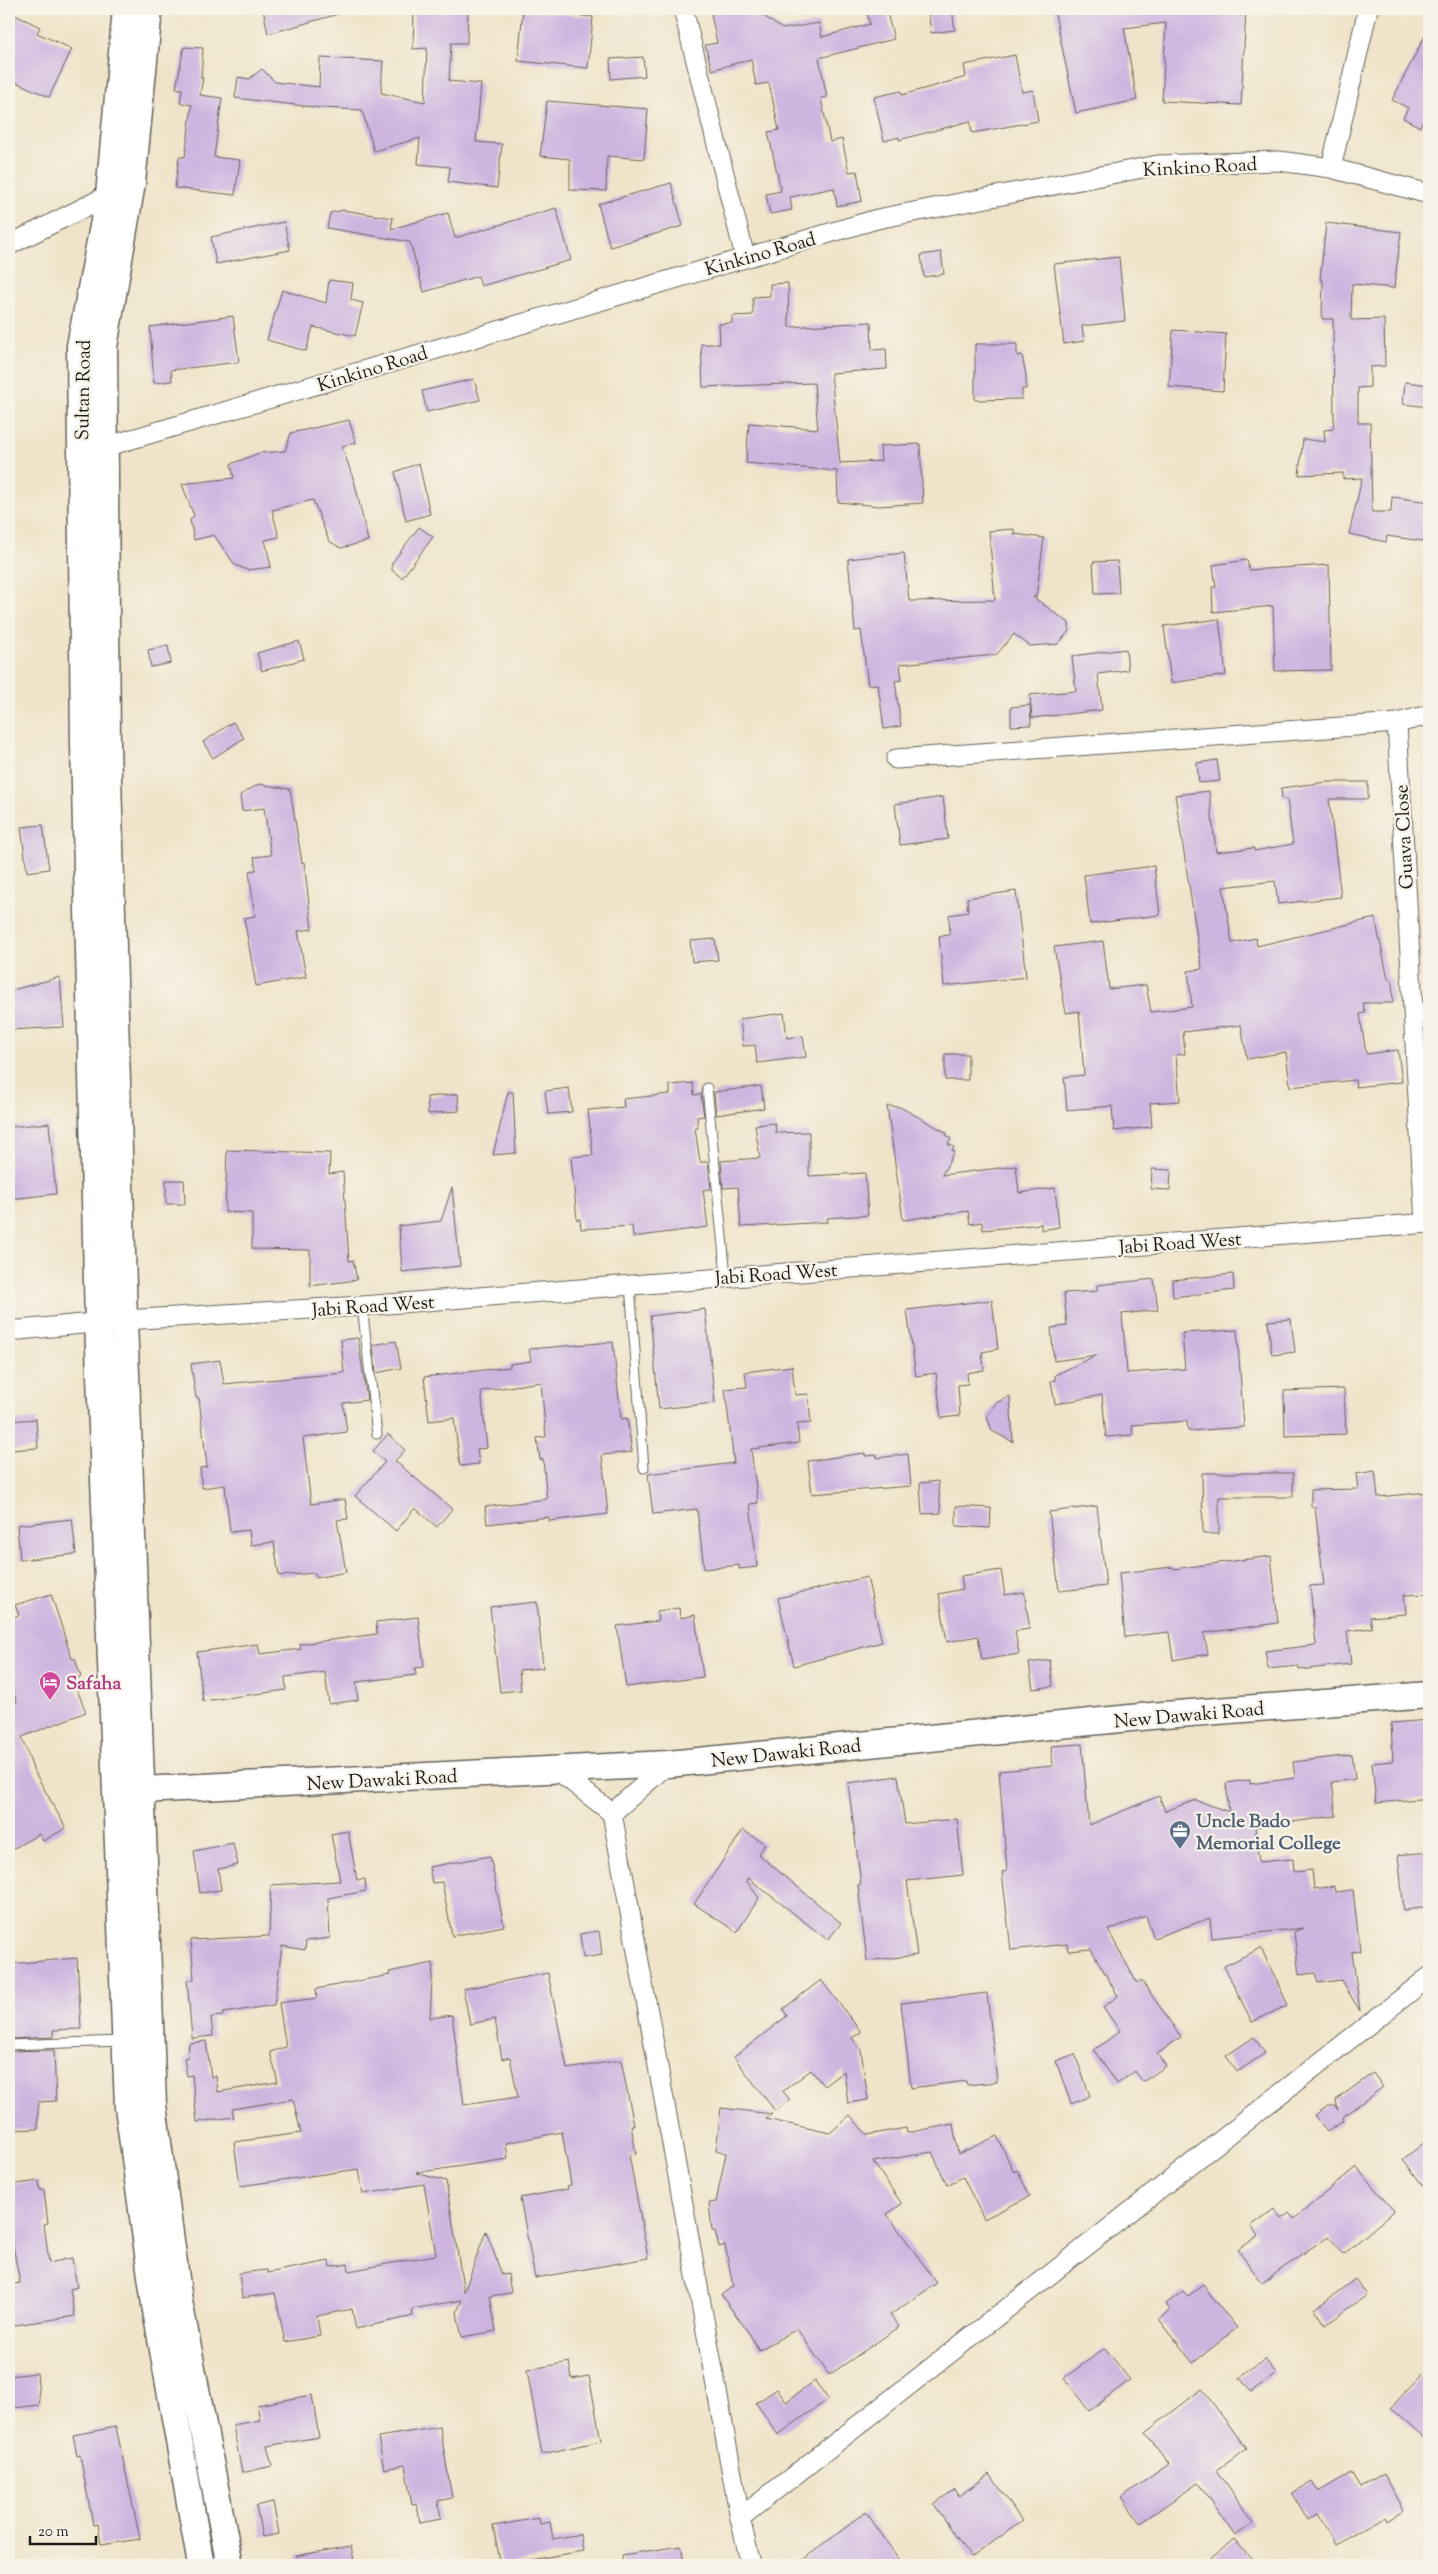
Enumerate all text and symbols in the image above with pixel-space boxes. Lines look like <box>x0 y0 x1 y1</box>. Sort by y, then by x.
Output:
street label: Kinkino Road <box>1142 152 1258 185</box>
street label: Kinkino Road <box>702 227 820 284</box>
street label: Sultan Road <box>70 339 99 441</box>
street label: Kinkino Road <box>314 341 432 400</box>
street label: Guava Close <box>1389 784 1422 890</box>
street label: Jabi Road West <box>1117 1227 1243 1262</box>
street label: Jabi Road West <box>713 1258 839 1293</box>
street label: Jabi Road West <box>310 1290 436 1325</box>
hotel icon: Safaha <box>38 1670 62 1701</box>
place label: Safaha <box>66 1671 122 1698</box>
street label: New Dawaki Road <box>1113 1696 1266 1737</box>
street label: New Dawaki Road <box>710 1733 863 1776</box>
street label: New Dawaki Road <box>306 1764 458 1799</box>
place label: Uncle Bado Memorial College <box>1196 1809 1341 1858</box>
office icon: Uncle Bado Memorial College <box>1168 1819 1192 1850</box>
scale bar <box>30 2514 96 2546</box>
text: 20 m <box>38 2522 69 2543</box>

